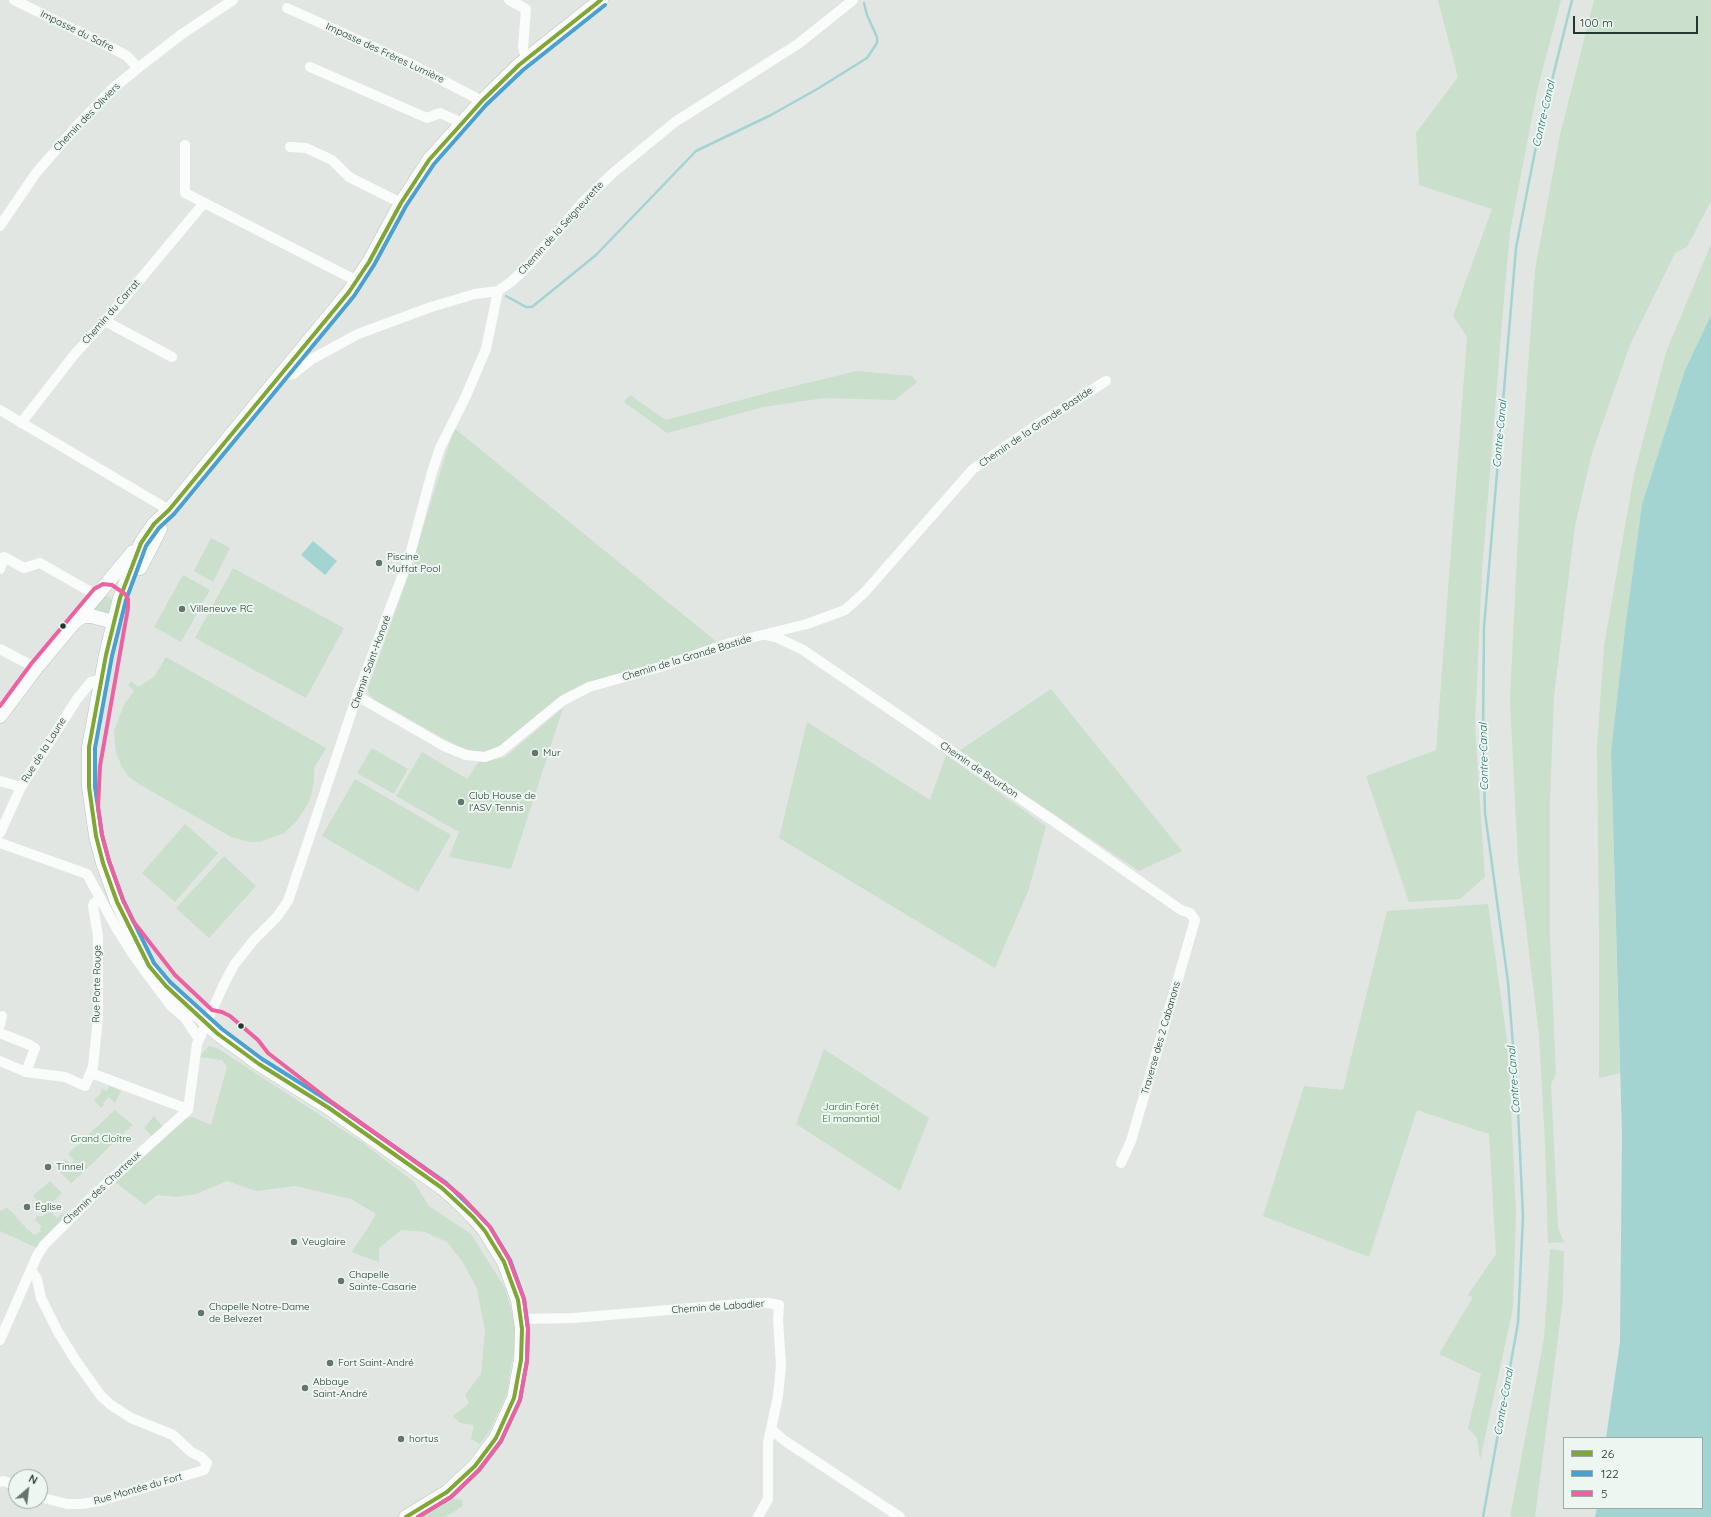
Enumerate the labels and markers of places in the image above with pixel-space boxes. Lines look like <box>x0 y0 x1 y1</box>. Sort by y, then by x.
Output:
place label: Piscine Muffat Pool <box>387 551 441 574</box>
marker: Piscine Muffat Pool <box>374 558 384 568</box>
place label: Villeneuve RC <box>190 603 253 615</box>
marker: Villeneuve RC <box>177 604 187 614</box>
unlabelled marker <box>58 621 68 631</box>
place label: Mur <box>543 747 561 759</box>
marker: Mur <box>530 748 540 758</box>
place label: Club House de l'ASV Tennis <box>469 790 536 814</box>
marker: Club House de l'ASV Tennis <box>456 797 466 807</box>
unlabelled marker <box>236 1021 246 1031</box>
place label: Tinnel <box>56 1161 84 1173</box>
marker: Tinnel <box>43 1162 53 1172</box>
place label: Église <box>35 1201 62 1213</box>
marker: Église <box>22 1202 32 1212</box>
place label: Veuglaire <box>302 1236 346 1248</box>
marker: Veuglaire <box>289 1237 299 1247</box>
place label: Chapelle Sainte-Casarie <box>349 1269 417 1292</box>
marker: Chapelle Sainte-Casarie <box>336 1276 346 1286</box>
place label: Chapelle Notre-Dame de Belvezet <box>209 1301 310 1324</box>
marker: Chapelle Notre-Dame de Belvezet <box>196 1308 206 1318</box>
place label: Fort Saint-André <box>338 1357 414 1369</box>
marker: Fort Saint-André <box>325 1358 335 1368</box>
place label: Abbaye Saint-André <box>313 1376 367 1400</box>
marker: Abbaye Saint-André <box>300 1383 310 1393</box>
place label: hortus <box>409 1433 438 1445</box>
marker: hortus <box>396 1434 406 1444</box>

